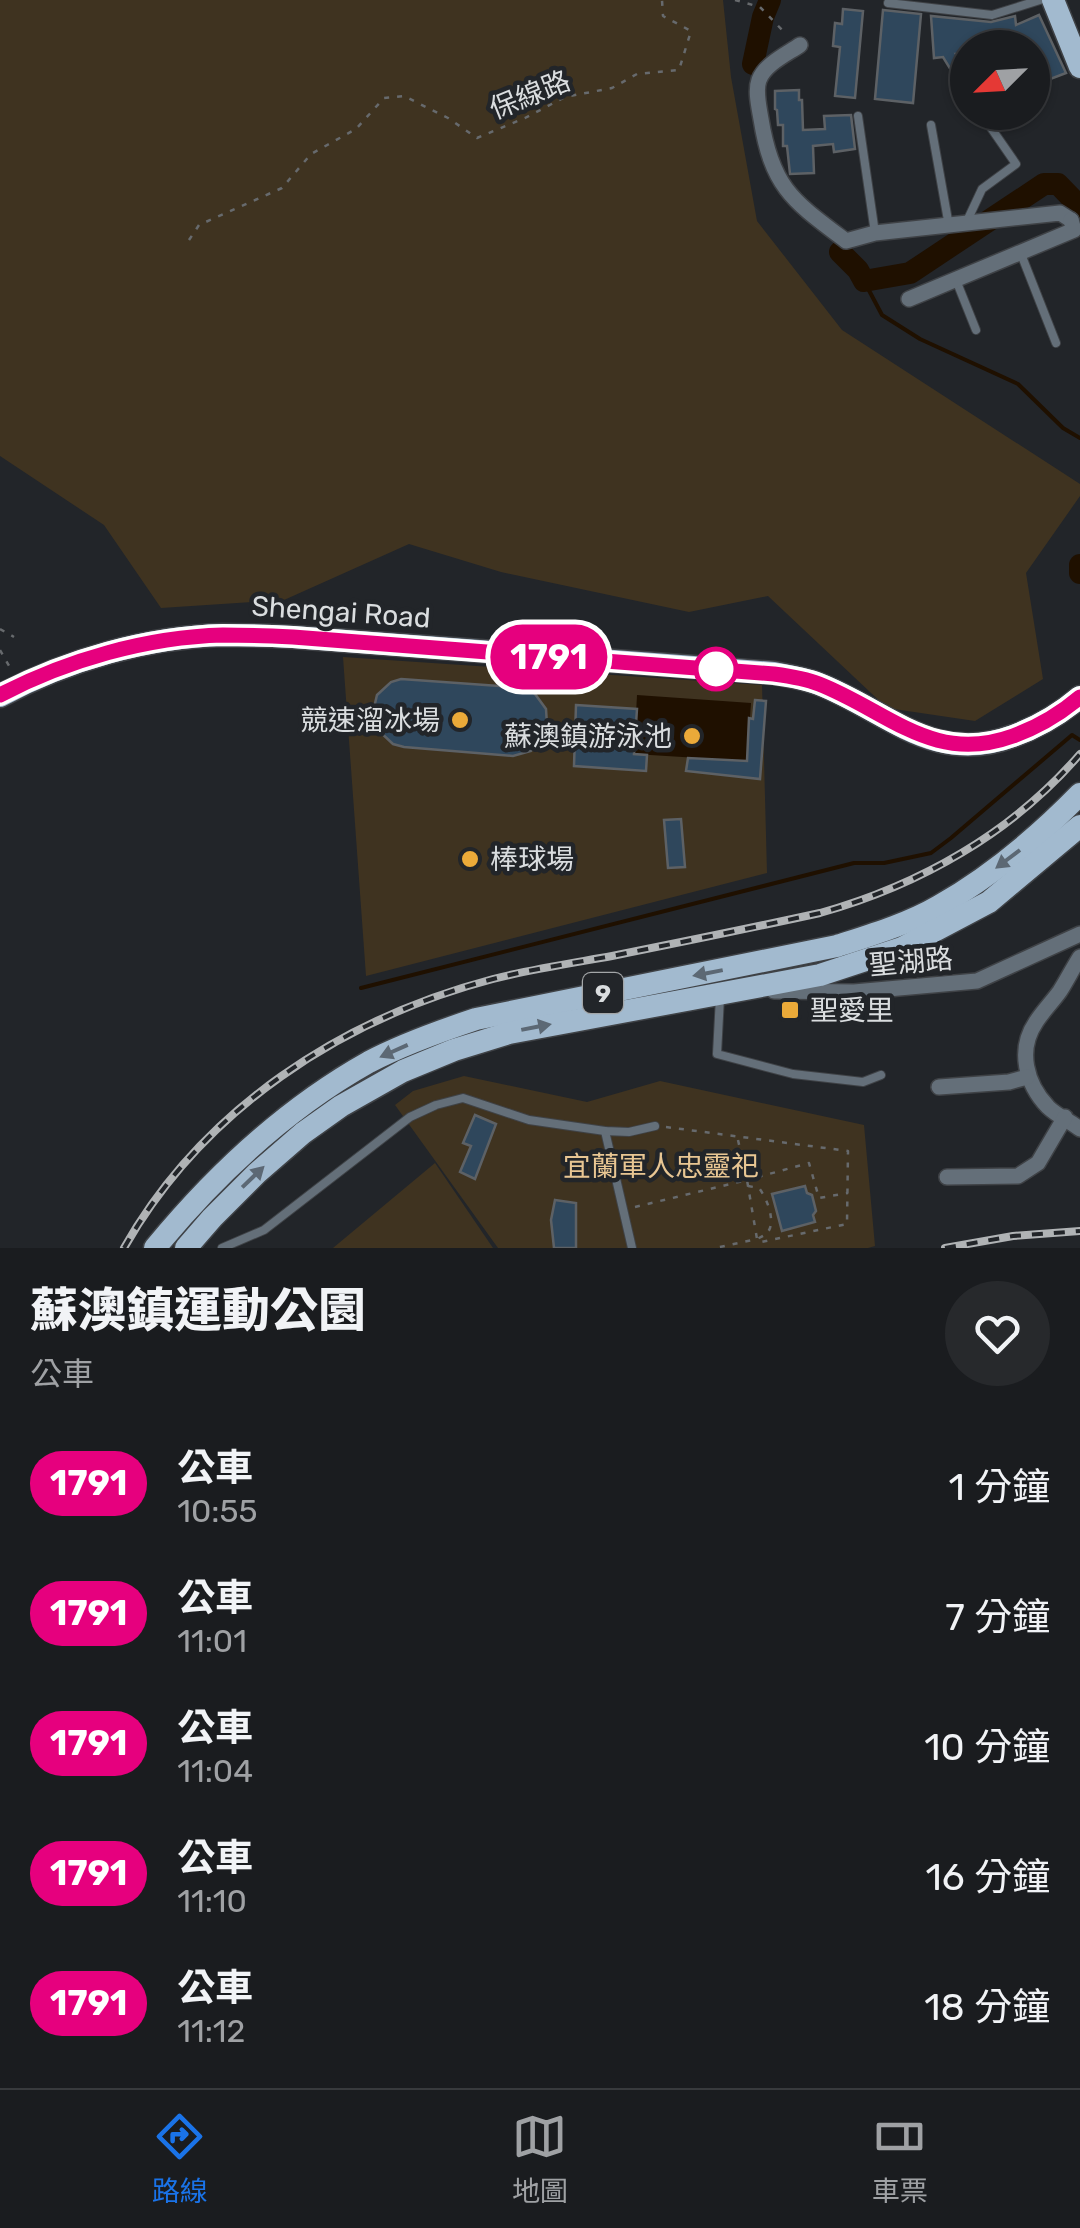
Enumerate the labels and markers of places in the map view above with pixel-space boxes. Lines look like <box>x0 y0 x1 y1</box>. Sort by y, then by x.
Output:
unlabelled marker <box>695 648 737 690</box>
place label: 競速溜冰場 <box>300 704 440 737</box>
marker: 競速溜冰場 <box>449 709 471 731</box>
place label: 蘇澳鎮游泳池 <box>504 720 672 753</box>
marker: 蘇澳鎮游泳池 <box>681 725 703 747</box>
place label: 棒球場 <box>490 843 574 876</box>
marker: 棒球場 <box>459 848 481 870</box>
place label: 聖愛里 <box>810 994 894 1027</box>
marker: 聖愛里 <box>779 999 801 1021</box>

